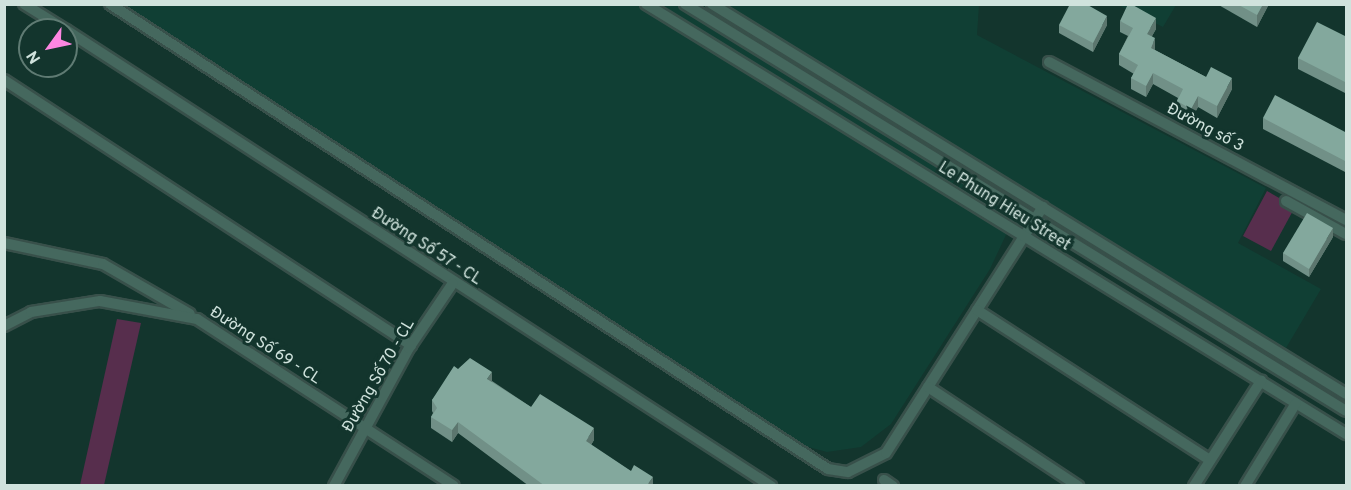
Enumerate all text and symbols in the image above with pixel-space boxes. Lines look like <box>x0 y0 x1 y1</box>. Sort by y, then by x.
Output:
north arrow <box>18 18 78 78</box>
text: N <box>23 46 46 67</box>
street label: Đường số 3 <box>1163 100 1247 156</box>
street label: Le Phung Hieu Street <box>934 159 1074 255</box>
street label: Đường Số 57 - CL <box>367 204 485 290</box>
street label: Đường Số 69 - CL <box>206 303 324 389</box>
street label: Đường Số 70 - CL <box>339 316 419 436</box>

